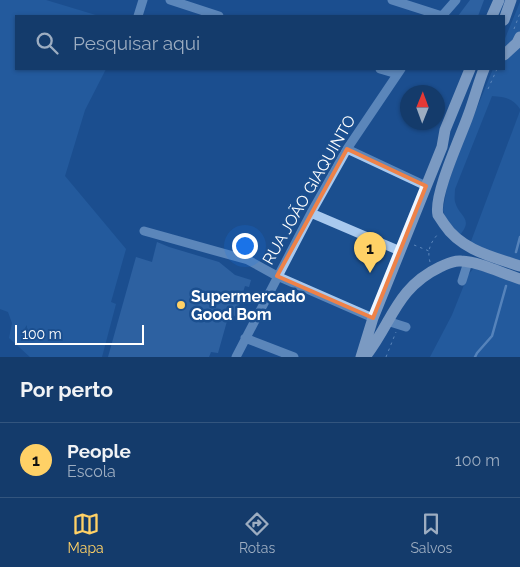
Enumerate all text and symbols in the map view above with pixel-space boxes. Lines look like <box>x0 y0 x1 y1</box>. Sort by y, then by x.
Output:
search box <box>15 15 505 70</box>
icon: search <box>33 29 61 57</box>
text: Pesquisar aqui <box>73 32 200 54</box>
north arrow <box>400 85 445 130</box>
street label: RUA JOÃO GIAQUINTO <box>258 111 360 268</box>
pin: 1 <box>354 232 386 273</box>
your location <box>232 233 258 259</box>
place label: Supermercado Good Bom <box>191 287 306 324</box>
marker: Supermercado Good Bom <box>175 299 187 311</box>
scale bar <box>15 322 144 345</box>
text: 100 m <box>22 326 62 342</box>
text: Por perto <box>20 377 113 402</box>
text: People <box>67 440 131 462</box>
text: 1 <box>32 451 40 470</box>
text: 100 m <box>455 451 500 470</box>
text: Escola <box>67 462 116 481</box>
tab: Mapa <box>68 510 104 556</box>
tab: Rotas <box>239 510 275 556</box>
tab: Salvos <box>410 510 452 556</box>

